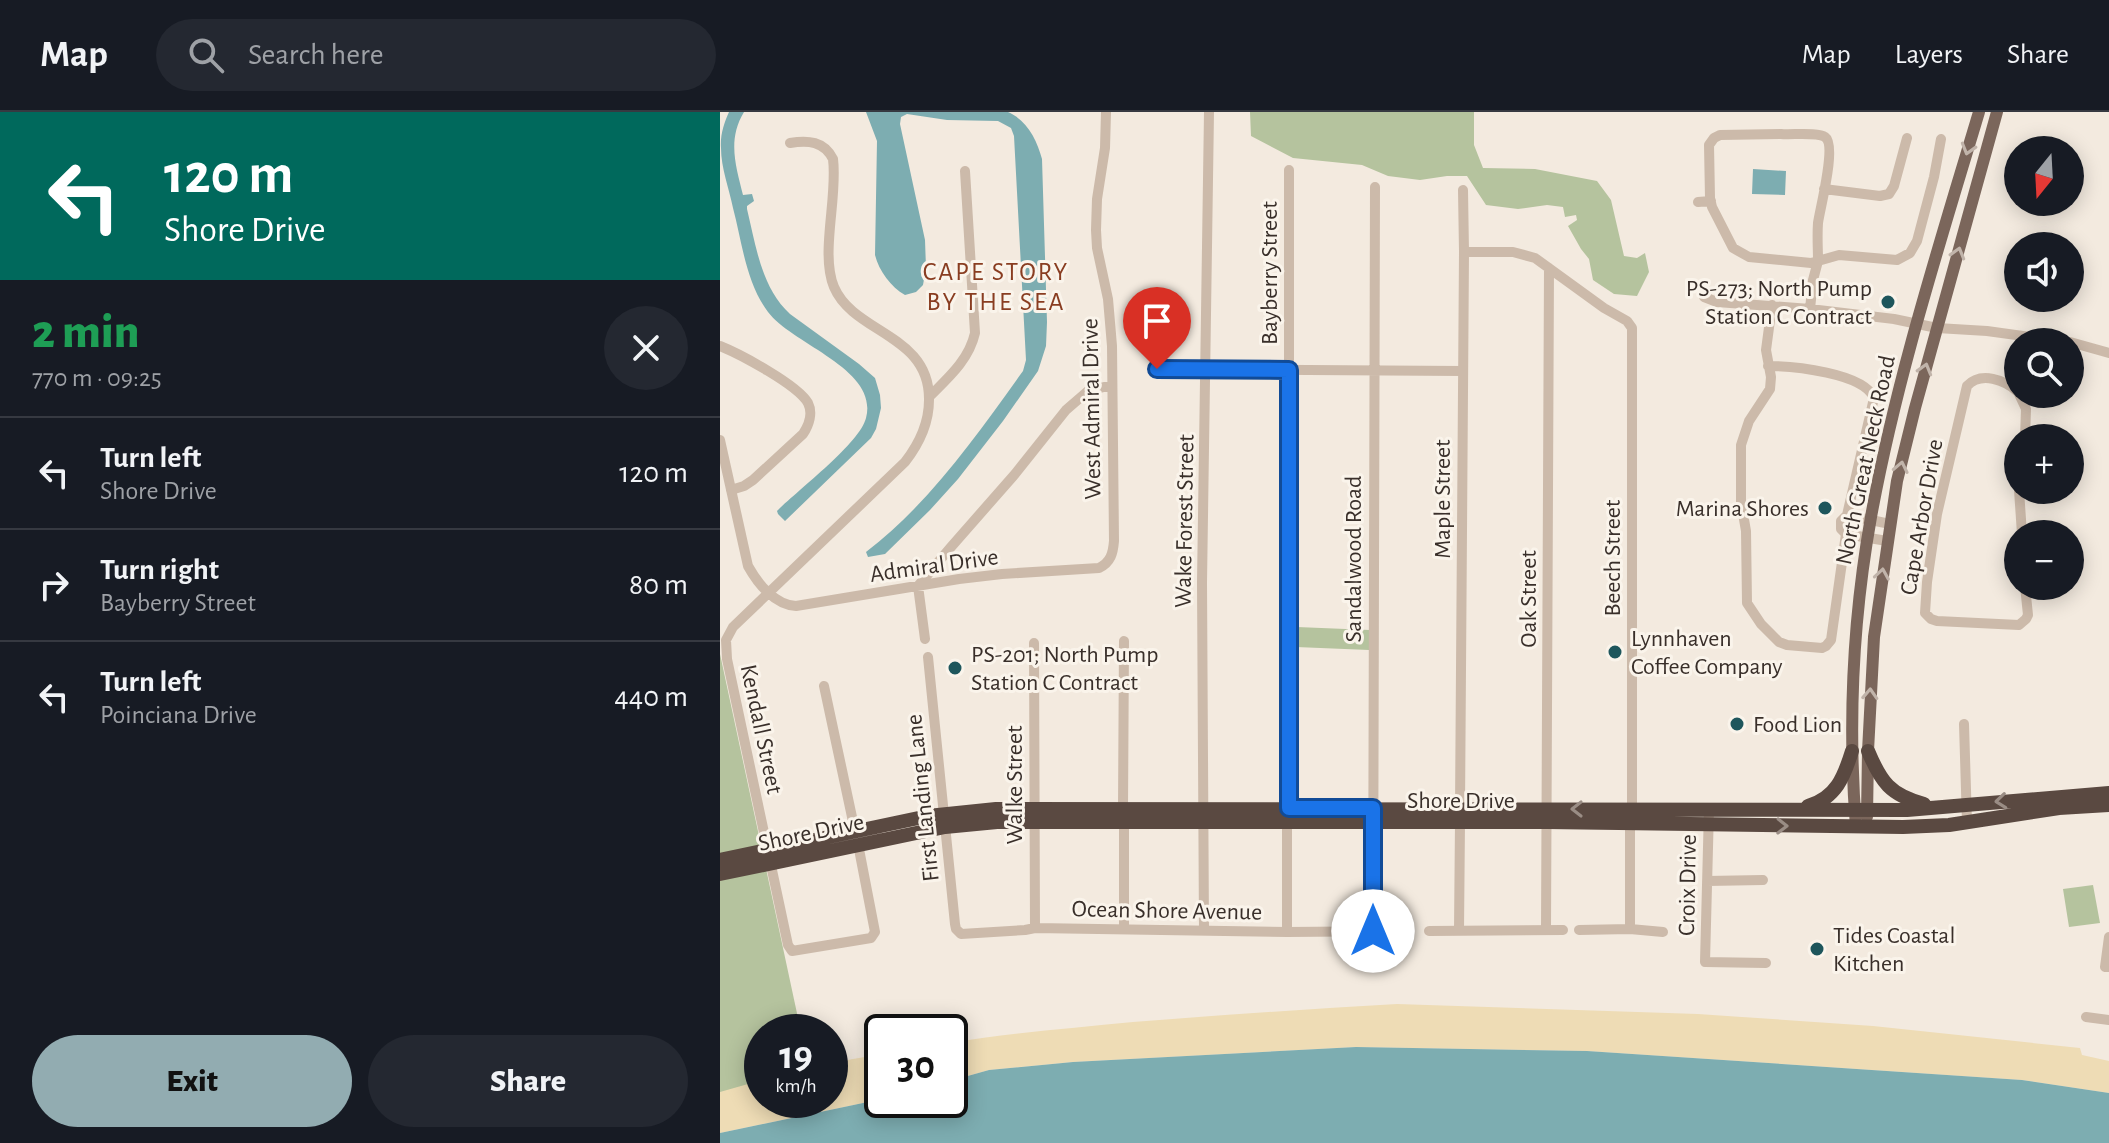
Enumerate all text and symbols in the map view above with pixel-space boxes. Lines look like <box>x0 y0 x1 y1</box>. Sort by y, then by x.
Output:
search box <box>156 19 716 91</box>
icon: search <box>184 33 228 77</box>
text: Map <box>40 36 108 74</box>
text: Search here <box>248 40 384 70</box>
text: Map <box>1802 41 1851 69</box>
text: Layers <box>1895 41 1963 69</box>
text: Share <box>2007 41 2069 69</box>
north arrow <box>2004 136 2084 216</box>
map controls <box>2004 136 2084 600</box>
one-way arrow <box>1961 141 1977 155</box>
icon: left <box>32 144 136 248</box>
text: 120 m <box>164 147 293 203</box>
street label: Bayberry Street <box>1258 201 1282 345</box>
text: Shore Drive <box>164 212 326 248</box>
button: sound <box>2004 232 2084 312</box>
one-way arrow <box>1949 246 1966 260</box>
district label: CAPE STORY BY THE SEA <box>923 259 1069 315</box>
place label: PS-273; North Pump Station C Contract <box>1686 277 1872 329</box>
pin <box>1123 287 1191 369</box>
marker: PS-273; North Pump Station C Contract <box>1879 293 1897 311</box>
icon: arrive <box>1135 299 1179 343</box>
button: close <box>604 306 688 390</box>
text: 2 min <box>32 309 140 357</box>
street label: West Admiral Drive <box>1078 318 1106 500</box>
button: search <box>2004 328 2084 408</box>
street label: North Great Neck Road <box>1832 353 1900 567</box>
one-way arrow <box>1916 363 1933 376</box>
text: 770 m · 09:25 <box>32 365 162 391</box>
button: + <box>2004 424 2084 504</box>
street label: Wake Forest Street <box>1171 434 1199 608</box>
street label: Cape Arbor Drive <box>1896 437 1947 597</box>
street label: Maple Street <box>1431 439 1455 559</box>
text: Turn left <box>100 443 201 473</box>
icon: left <box>32 451 76 495</box>
text: 120 m <box>619 458 688 488</box>
one-way arrow <box>1892 461 1909 474</box>
street label: Sandalwood Road <box>1342 475 1366 643</box>
text: Shore Drive <box>100 478 217 504</box>
place label: Marina Shores <box>1676 497 1809 521</box>
street label: Beech Street <box>1601 499 1625 616</box>
marker: Marina Shores <box>1816 499 1834 517</box>
button: − <box>2004 520 2084 600</box>
street label: Admiral Drive <box>868 545 1000 587</box>
street label: Oak Street <box>1517 550 1541 648</box>
text: Turn right <box>100 555 219 585</box>
icon: right <box>32 563 76 607</box>
one-way arrow <box>1873 567 1890 581</box>
text: 80 m <box>629 570 688 600</box>
text: Bayberry Street <box>100 590 256 616</box>
place label: Lynnhaven Coffee Company <box>1631 627 1782 679</box>
place label: PS-201; North Pump Station C Contract <box>971 643 1158 695</box>
marker: Lynnhaven Coffee Company <box>1606 643 1624 661</box>
marker: PS-201; North Pump Station C Contract <box>946 659 964 677</box>
street label: Kendall Street <box>736 662 787 797</box>
text: Turn left <box>100 667 201 697</box>
icon: left <box>32 675 76 719</box>
text: 440 m <box>614 682 688 712</box>
one-way arrow <box>1862 687 1879 700</box>
text: Poinciana Drive <box>100 702 257 728</box>
street label: First Landing Lane <box>902 713 944 883</box>
place label: Food Lion <box>1753 713 1842 737</box>
marker: Food Lion <box>1728 715 1746 733</box>
street label: Walke Street <box>1003 725 1027 845</box>
street label: Shore Drive <box>1407 789 1515 813</box>
one-way arrow <box>1994 792 2007 809</box>
one-way arrow <box>1570 800 1583 818</box>
street label: Shore Drive <box>756 810 866 856</box>
one-way arrow <box>1776 817 1789 835</box>
street label: Croix Drive <box>1675 834 1701 936</box>
position arrow <box>1331 889 1415 973</box>
street label: Ocean Shore Avenue <box>1072 897 1262 925</box>
place label: Tides Coastal Kitchen <box>1833 924 1955 976</box>
marker: Tides Coastal Kitchen <box>1808 940 1826 958</box>
speed limit sign: 30 <box>864 1014 968 1118</box>
button: Exit <box>32 1035 352 1127</box>
button: Share <box>368 1035 688 1127</box>
text: 19 <box>779 1036 813 1076</box>
text: km/h <box>775 1076 817 1096</box>

